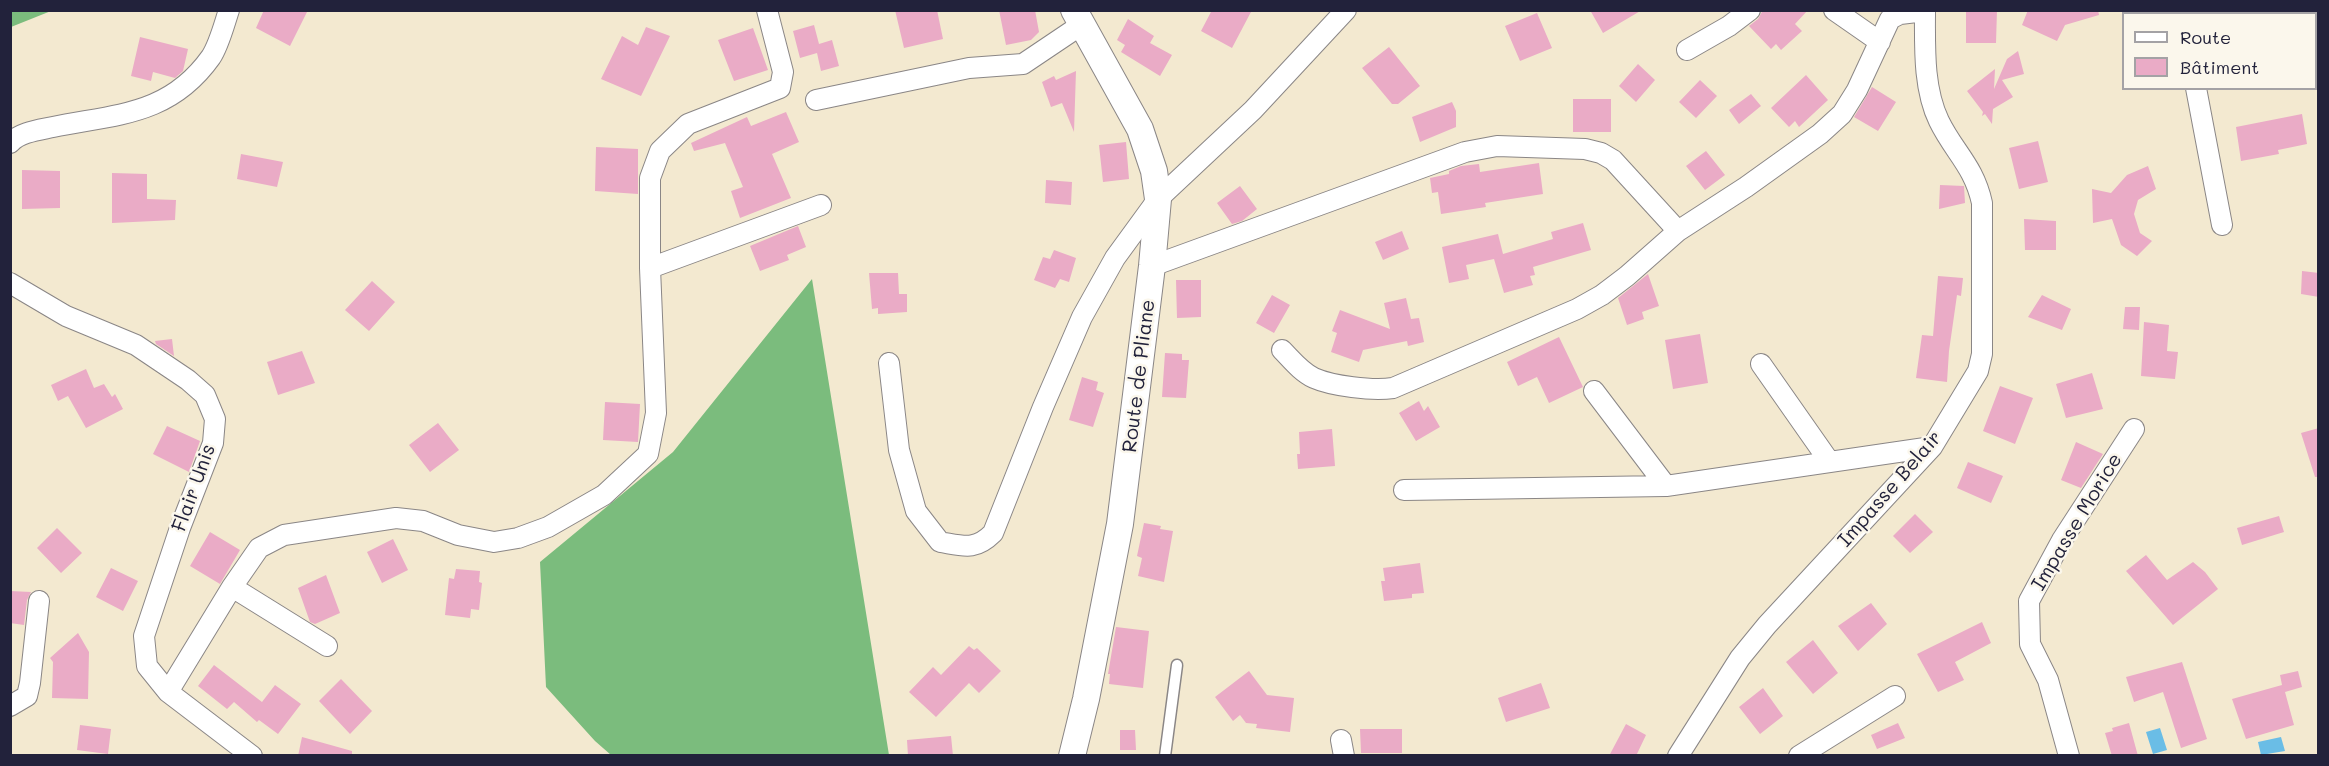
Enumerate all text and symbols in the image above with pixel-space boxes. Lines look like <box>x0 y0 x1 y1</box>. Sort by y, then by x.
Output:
legend <box>2122 12 2317 90</box>
text: Route <box>2180 25 2231 49</box>
text: Bâtiment <box>2180 55 2259 79</box>
street label: Route de Pliane <box>1118 298 1160 454</box>
street label: Impasse Belair <box>1833 426 1947 552</box>
street label: Flair Unis <box>167 441 221 535</box>
street label: Impasse Morice <box>2027 449 2127 595</box>

